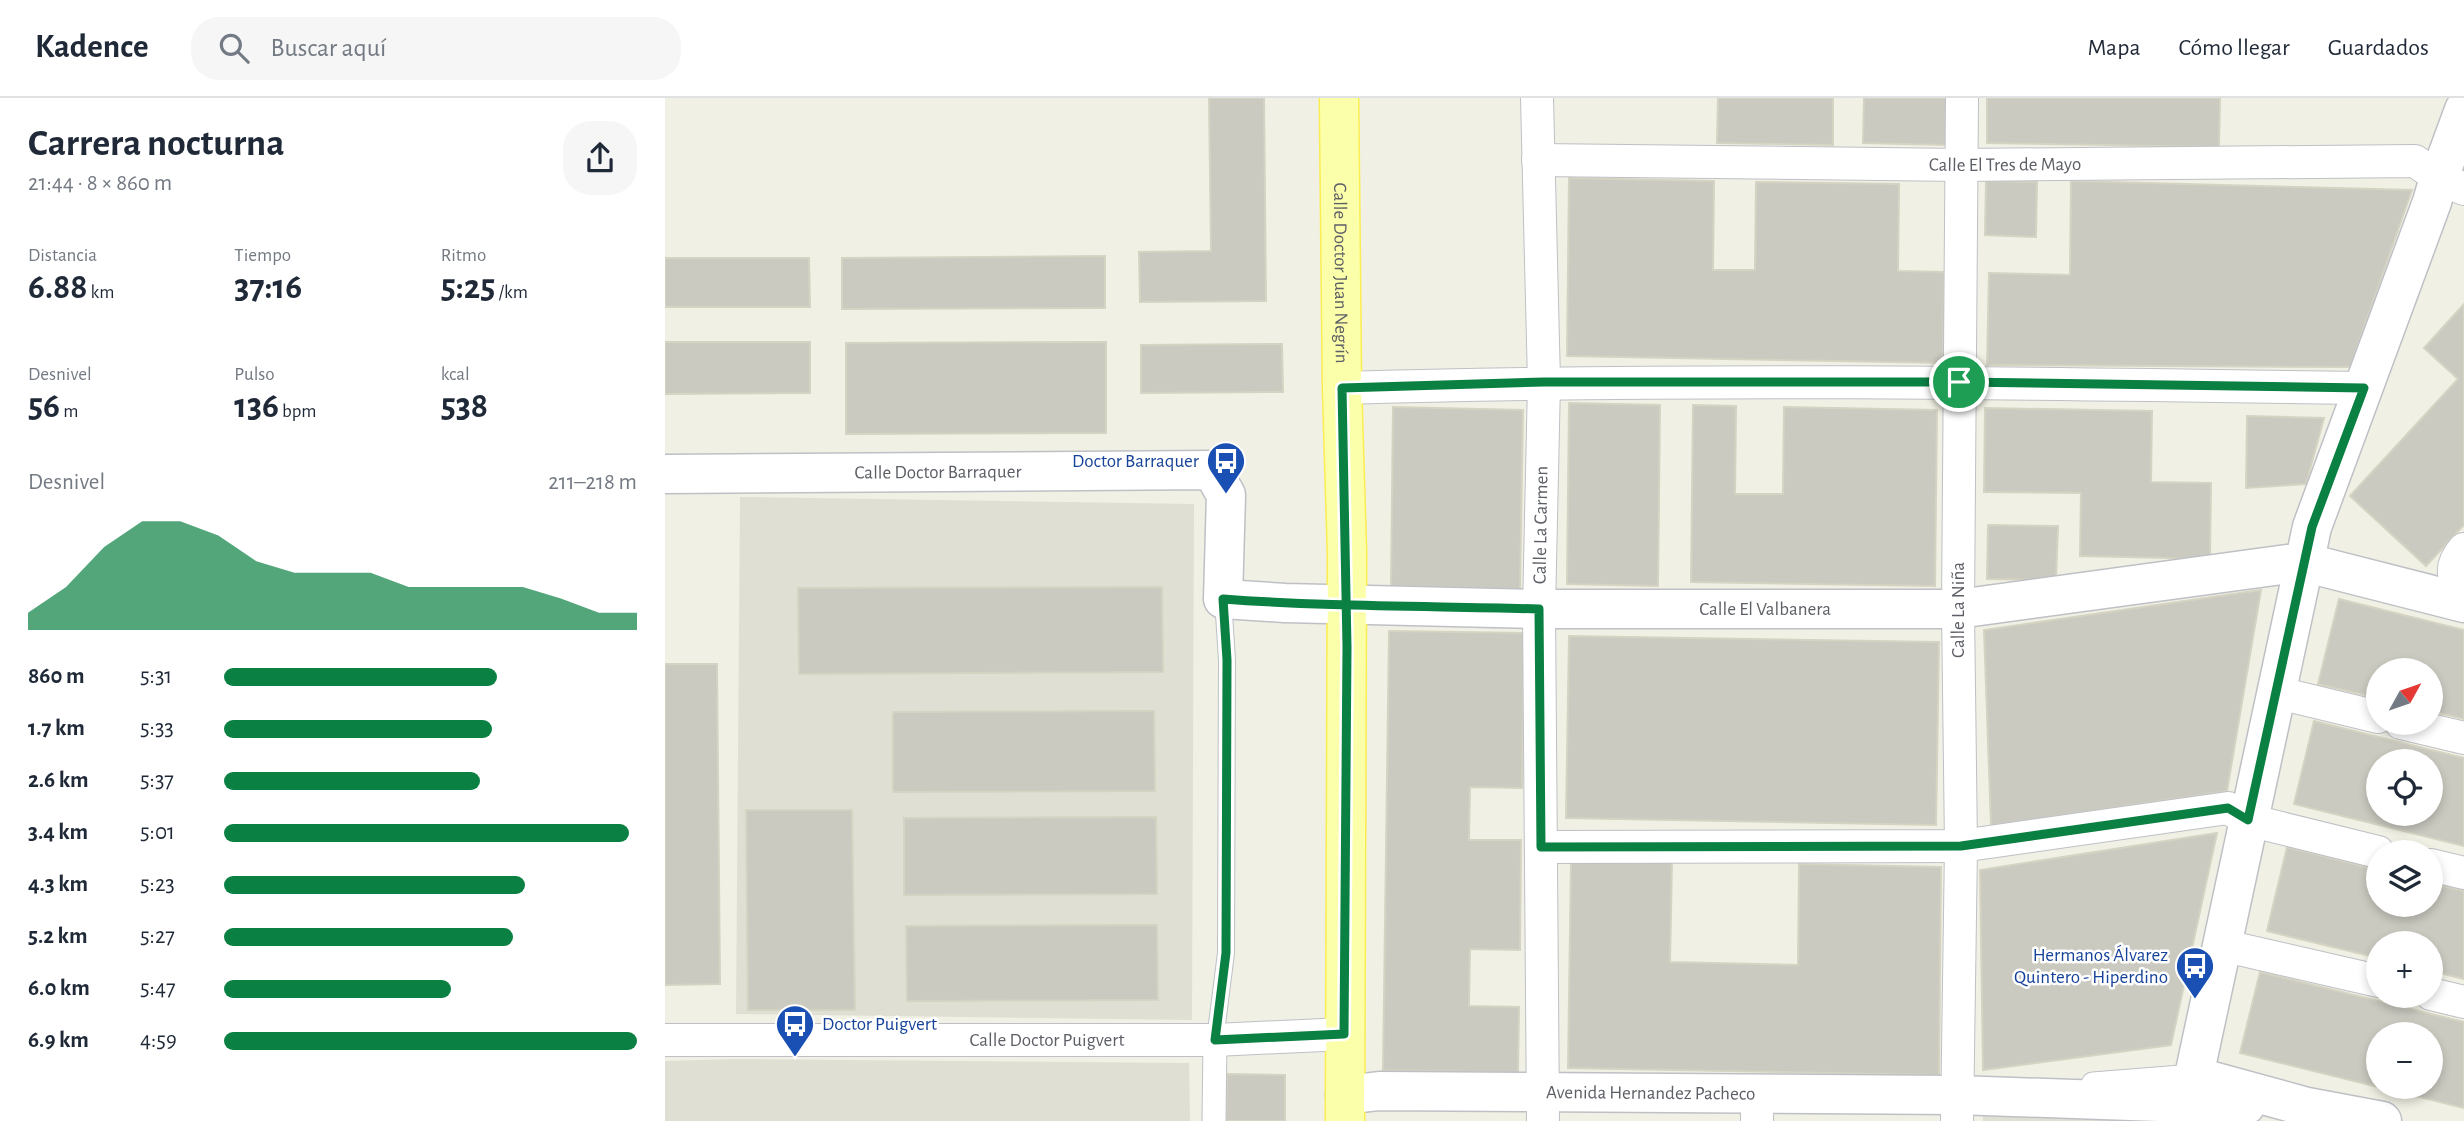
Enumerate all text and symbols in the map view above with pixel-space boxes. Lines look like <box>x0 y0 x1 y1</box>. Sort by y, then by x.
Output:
search box <box>191 17 681 80</box>
icon: search <box>215 29 253 67</box>
text: Kadence <box>35 31 149 64</box>
text: Buscar aquí <box>271 35 386 61</box>
text: Mapa <box>2087 36 2141 60</box>
text: Cómo llegar <box>2179 36 2290 60</box>
text: Guardados <box>2328 36 2429 60</box>
button: share <box>563 121 637 195</box>
text: Carrera nocturna <box>28 125 285 163</box>
street label: Calle El Tres de Mayo <box>1929 154 2081 175</box>
text: 21:44 · 8 × 860 m <box>28 172 172 195</box>
street label: Calle Doctor Juan Negrín <box>1330 182 1351 364</box>
text: Distancia <box>28 246 97 265</box>
text: Tiempo <box>234 246 291 265</box>
text: Ritmo <box>441 246 486 265</box>
text: 6.88 <box>28 270 87 305</box>
text: 37:16 <box>234 270 302 305</box>
text: 5:25 <box>441 270 495 305</box>
text: km <box>87 283 114 302</box>
text: /km <box>495 283 528 302</box>
pin <box>1929 352 1989 412</box>
icon: arrive <box>1940 363 1978 401</box>
text: Desnivel <box>28 365 92 384</box>
text: Pulso <box>234 365 275 384</box>
text: kcal <box>441 365 470 384</box>
text: 56 <box>28 389 60 424</box>
text: 136 <box>234 389 279 424</box>
text: 538 <box>441 389 488 424</box>
text: m <box>60 402 78 421</box>
text: bpm <box>279 402 317 421</box>
bus stop icon: Doctor Barraquer <box>1205 440 1247 495</box>
place label: Doctor Barraquer <box>1072 452 1199 471</box>
street label: Calle Doctor Barraquer <box>854 462 1022 482</box>
street label: Calle La Carmen <box>1530 466 1552 584</box>
text: Desnivel <box>28 471 105 494</box>
text: 211–218 m <box>548 471 637 494</box>
street label: Calle La Niña <box>1949 562 1968 658</box>
street label: Calle El Valbanera <box>1699 600 1831 619</box>
north arrow <box>2366 658 2443 735</box>
map controls <box>2366 658 2443 1099</box>
text: 860 m <box>28 665 84 688</box>
text: 5:31 <box>140 665 172 688</box>
text: 1.7 km <box>28 717 85 740</box>
text: 5:33 <box>140 717 174 740</box>
button: locate <box>2366 749 2443 826</box>
text: 2.6 km <box>28 769 89 792</box>
text: 5:37 <box>140 769 174 792</box>
text: 3.4 km <box>28 821 88 844</box>
text: 5:01 <box>140 821 175 844</box>
button: layers <box>2366 840 2443 917</box>
text: 4.3 km <box>28 873 88 896</box>
text: 5:23 <box>140 873 175 896</box>
text: 5.2 km <box>28 925 87 948</box>
text: 5:27 <box>140 925 175 948</box>
button: + <box>2366 931 2443 1008</box>
place label: Hermanos Álvarez Quintero - Hiperdino <box>2014 944 2168 987</box>
bus stop icon: Hermanos Álvarez Quintero - Hiperdino <box>2174 945 2216 1000</box>
text: 6.0 km <box>28 977 90 1000</box>
text: 5:47 <box>140 977 176 1000</box>
bus stop icon: Doctor Puigvert <box>774 1003 816 1058</box>
place label: Doctor Puigvert <box>822 1015 937 1034</box>
button: − <box>2366 1022 2443 1099</box>
text: 6.9 km <box>28 1029 89 1052</box>
text: 4:59 <box>140 1029 177 1052</box>
street label: Calle Doctor Puigvert <box>969 1031 1125 1050</box>
street label: Avenida Hernandez Pacheco <box>1546 1083 1756 1103</box>

